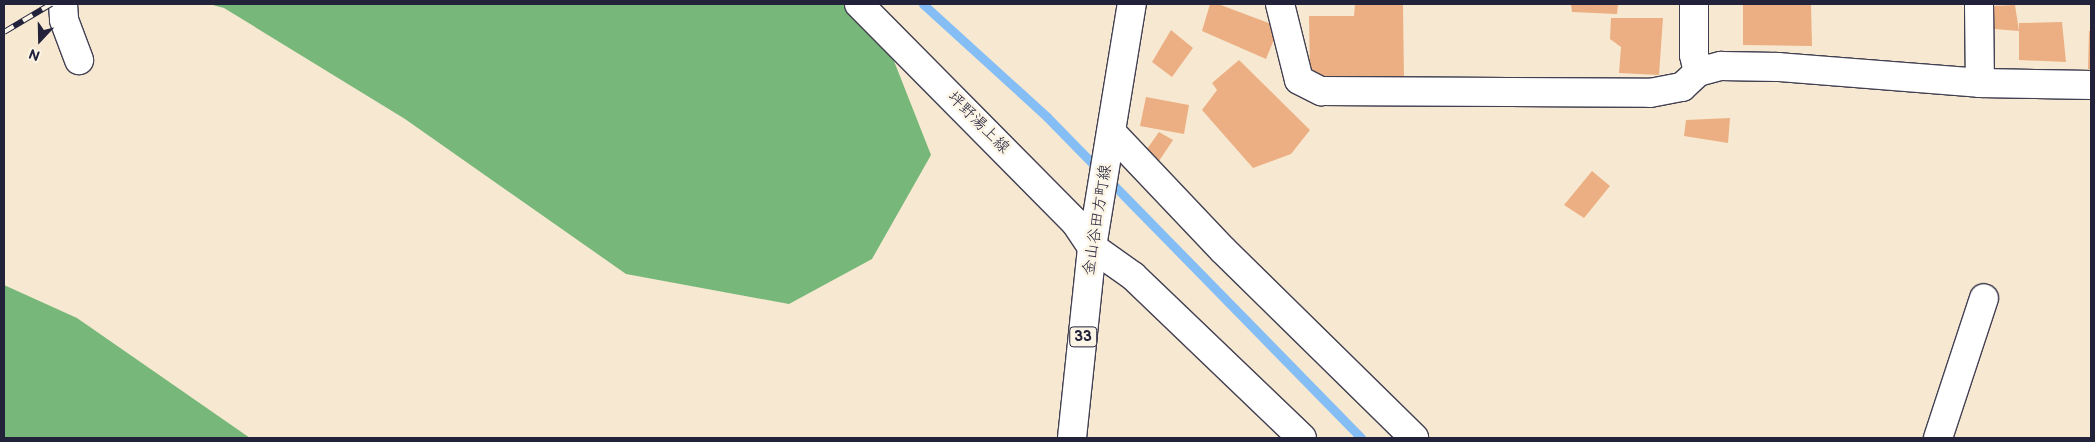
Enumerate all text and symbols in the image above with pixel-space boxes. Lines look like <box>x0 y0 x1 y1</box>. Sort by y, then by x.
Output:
north arrow <box>15 15 65 65</box>
text: N <box>26 45 42 64</box>
street label: 坪野湯上線 <box>943 88 1013 158</box>
street label: 金山谷田方町線 <box>1080 163 1116 277</box>
road number: 33 <box>1068 324 1098 350</box>

